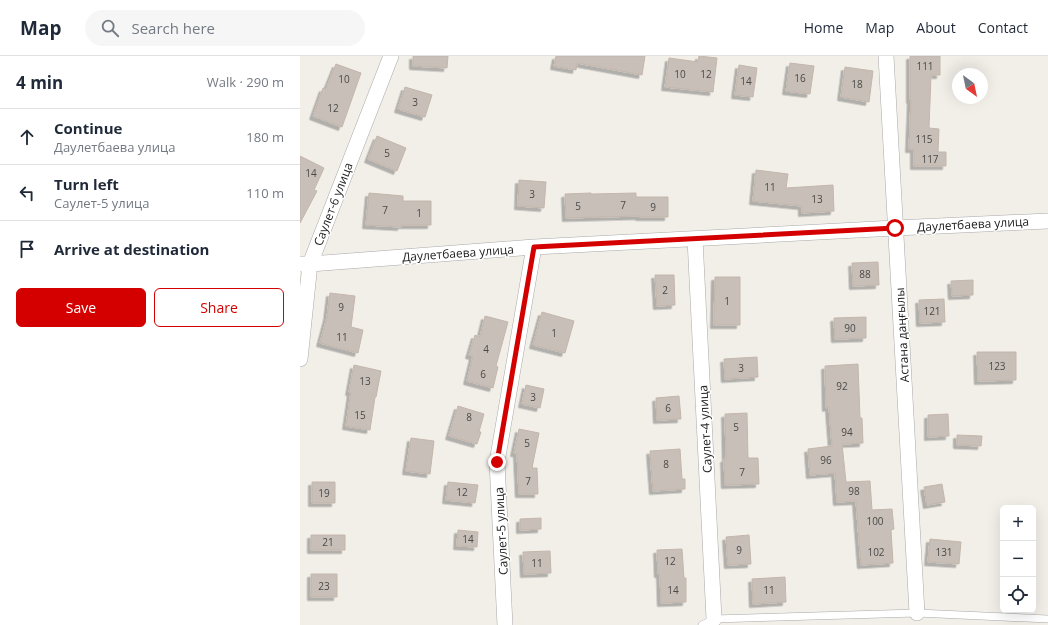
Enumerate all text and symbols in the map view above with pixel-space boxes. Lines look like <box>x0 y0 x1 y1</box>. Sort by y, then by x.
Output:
search box <box>85 10 365 46</box>
text: Map <box>20 15 61 41</box>
icon: search <box>99 17 121 39</box>
text: Search here <box>131 18 215 38</box>
text: Home <box>804 18 843 37</box>
text: Map <box>865 18 894 37</box>
text: About <box>916 18 956 37</box>
text: Contact <box>978 18 1028 37</box>
house number: 111 <box>916 59 934 73</box>
house number: 10 <box>674 67 686 81</box>
house number: 12 <box>700 67 712 81</box>
north arrow <box>952 68 988 104</box>
text: 4 min <box>16 71 63 94</box>
house number: 16 <box>794 71 806 85</box>
house number: 10 <box>338 72 350 86</box>
text: Walk · 290 m <box>207 73 284 91</box>
house number: 14 <box>740 74 752 88</box>
house number: 18 <box>851 77 863 91</box>
house number: 3 <box>412 95 418 109</box>
house number: 12 <box>327 101 339 115</box>
text: Continue <box>54 118 122 138</box>
icon: ahead <box>16 126 38 148</box>
text: 180 m <box>246 128 284 146</box>
house number: 115 <box>915 132 933 146</box>
text: Даулетбаева улица <box>54 138 175 156</box>
house number: 5 <box>384 146 390 160</box>
house number: 117 <box>921 152 939 166</box>
street label: Саулет-6 улица <box>309 160 357 248</box>
house number: 14 <box>305 166 317 180</box>
text: Turn left <box>54 174 119 194</box>
house number: 11 <box>764 180 776 194</box>
icon: left <box>16 182 38 204</box>
text: 110 m <box>246 184 284 202</box>
house number: 3 <box>529 187 535 201</box>
house number: 13 <box>811 192 823 206</box>
text: Саулет-5 улица <box>54 194 149 212</box>
house number: 7 <box>620 198 626 212</box>
house number: 5 <box>575 199 581 213</box>
house number: 9 <box>650 200 656 214</box>
house number: 7 <box>382 203 388 217</box>
house number: 1 <box>416 206 422 220</box>
street label: Даулетбаева улица <box>917 213 1029 235</box>
route start <box>886 219 904 237</box>
icon: arrive <box>16 238 38 260</box>
text: Arrive at destination <box>54 239 209 259</box>
street label: Даулетбаева улица <box>402 241 514 265</box>
house number: 88 <box>859 267 871 281</box>
house number: 2 <box>662 283 668 297</box>
street label: Астана даңғылы <box>891 287 913 383</box>
button: Save <box>16 288 146 327</box>
button: Share <box>154 288 284 327</box>
house number: 1 <box>724 294 730 308</box>
house number: 9 <box>338 300 344 314</box>
house number: 121 <box>923 304 941 318</box>
house number: 90 <box>844 321 856 335</box>
house number: 1 <box>551 326 557 340</box>
house number: 11 <box>336 330 348 344</box>
house number: 4 <box>483 342 489 356</box>
house number: 123 <box>988 359 1006 373</box>
house number: 3 <box>738 361 744 375</box>
house number: 6 <box>480 367 486 381</box>
house number: 13 <box>359 374 371 388</box>
house number: 92 <box>836 379 848 393</box>
street label: Саулет-4 улица <box>694 385 716 473</box>
house number: 3 <box>530 390 536 404</box>
house number: 6 <box>665 401 671 415</box>
house number: 15 <box>354 408 366 422</box>
house number: 8 <box>466 410 472 424</box>
house number: 5 <box>733 420 739 434</box>
house number: 94 <box>841 425 853 439</box>
house number: 5 <box>524 436 530 450</box>
route end <box>488 453 506 471</box>
house number: 96 <box>820 453 832 467</box>
house number: 8 <box>663 457 669 471</box>
house number: 7 <box>739 465 745 479</box>
house number: 7 <box>525 474 531 488</box>
house number: 98 <box>848 484 860 498</box>
house number: 12 <box>456 485 468 499</box>
house number: 19 <box>318 486 330 500</box>
street label: Саулет-5 улица <box>490 487 512 575</box>
map controls <box>1000 505 1036 613</box>
button: + <box>1000 505 1036 541</box>
house number: 100 <box>866 514 884 528</box>
house number: 14 <box>462 532 474 546</box>
house number: 21 <box>322 535 334 549</box>
button: − <box>1000 541 1036 577</box>
house number: 9 <box>736 543 742 557</box>
house number: 102 <box>867 545 885 559</box>
house number: 131 <box>935 545 953 559</box>
house number: 12 <box>664 554 676 568</box>
house number: 11 <box>531 556 543 570</box>
button: locate <box>1000 577 1036 613</box>
house number: 23 <box>318 579 330 593</box>
house number: 14 <box>667 583 679 597</box>
house number: 11 <box>763 583 775 597</box>

